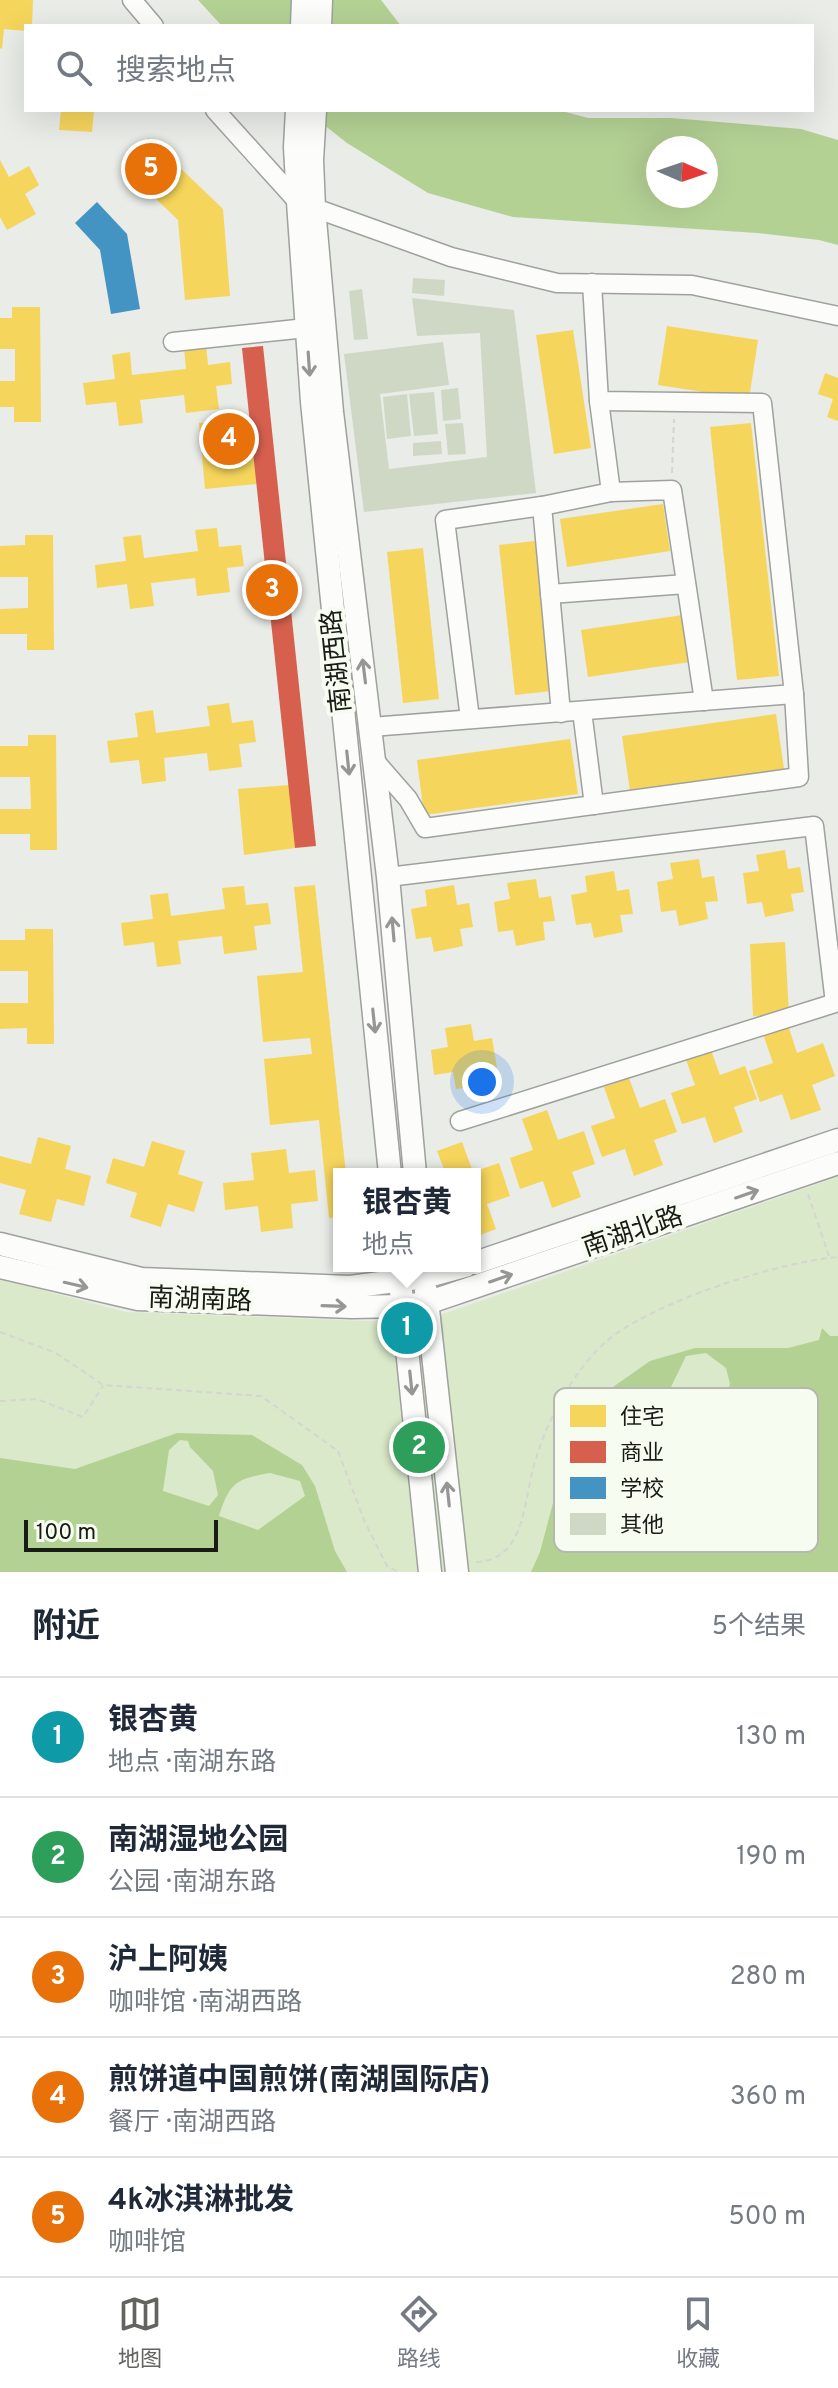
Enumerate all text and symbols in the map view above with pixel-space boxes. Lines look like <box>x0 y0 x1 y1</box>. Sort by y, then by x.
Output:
search box <box>24 24 814 112</box>
icon: search <box>52 46 96 90</box>
text: 搜索地点 <box>116 54 236 91</box>
north arrow <box>646 136 718 208</box>
pin: 5 <box>125 139 177 199</box>
one-way arrow <box>302 350 317 377</box>
pin: 4 <box>203 409 255 469</box>
pin: 3 <box>246 560 298 620</box>
street label: 南湖西路 <box>316 608 360 714</box>
one-way arrow <box>356 659 371 684</box>
one-way arrow <box>341 749 356 775</box>
one-way arrow <box>385 916 400 943</box>
one-way arrow <box>367 1007 382 1034</box>
your location <box>462 1062 502 1102</box>
popup <box>333 1168 481 1272</box>
one-way arrow <box>734 1185 759 1200</box>
text: 银杏黄 <box>362 1186 452 1223</box>
street label: 南湖北路 <box>578 1200 688 1266</box>
text: 地点 <box>362 1230 414 1263</box>
one-way arrow <box>488 1269 513 1284</box>
one-way arrow <box>63 1278 88 1293</box>
street label: 南湖南路 <box>147 1283 253 1319</box>
pin: 1 <box>381 1298 433 1358</box>
one-way arrow <box>320 1299 347 1314</box>
one-way arrow <box>403 1369 418 1396</box>
legend <box>554 1388 818 1552</box>
text: 住宅 <box>620 1405 664 1432</box>
pin: 2 <box>393 1417 445 1477</box>
text: 商业 <box>620 1441 664 1468</box>
text: 学校 <box>620 1477 664 1504</box>
one-way arrow <box>441 1482 456 1508</box>
text: 其他 <box>620 1513 664 1540</box>
scale bar <box>24 1516 218 1552</box>
text: 100 m <box>36 1520 96 1547</box>
text: 附近 <box>32 1607 100 1650</box>
text: 5个结果 <box>712 1611 806 1644</box>
text: 银杏黄 <box>108 1703 198 1740</box>
text: 1 <box>53 1721 63 1754</box>
text: 130 m <box>736 1721 806 1754</box>
text: 地点 · 南湖东路 <box>108 1747 276 1780</box>
text: 南湖湿地公园 <box>108 1823 288 1860</box>
text: 2 <box>50 1841 66 1874</box>
text: 190 m <box>736 1841 806 1874</box>
text: 公园 · 南湖东路 <box>108 1867 276 1900</box>
text: 沪上阿姨 <box>108 1943 228 1980</box>
text: 3 <box>50 1961 66 1994</box>
text: 280 m <box>730 1961 806 1994</box>
text: 咖啡馆 · 南湖西路 <box>108 1987 302 2020</box>
text: 煎饼道·中国煎饼(南湖国际店) <box>108 2063 490 2100</box>
text: 4 <box>50 2081 66 2114</box>
text: 360 m <box>730 2081 806 2114</box>
text: 餐厅 · 南湖西路 <box>108 2107 276 2140</box>
text: 4k冰淇淋批发 <box>108 2183 294 2220</box>
text: 5 <box>50 2201 66 2234</box>
text: 500 m <box>729 2201 806 2234</box>
text: 咖啡馆 <box>108 2227 186 2260</box>
tab: 地图 <box>118 2292 162 2374</box>
tab: 路线 <box>397 2292 441 2374</box>
tab: 收藏 <box>676 2292 720 2374</box>

